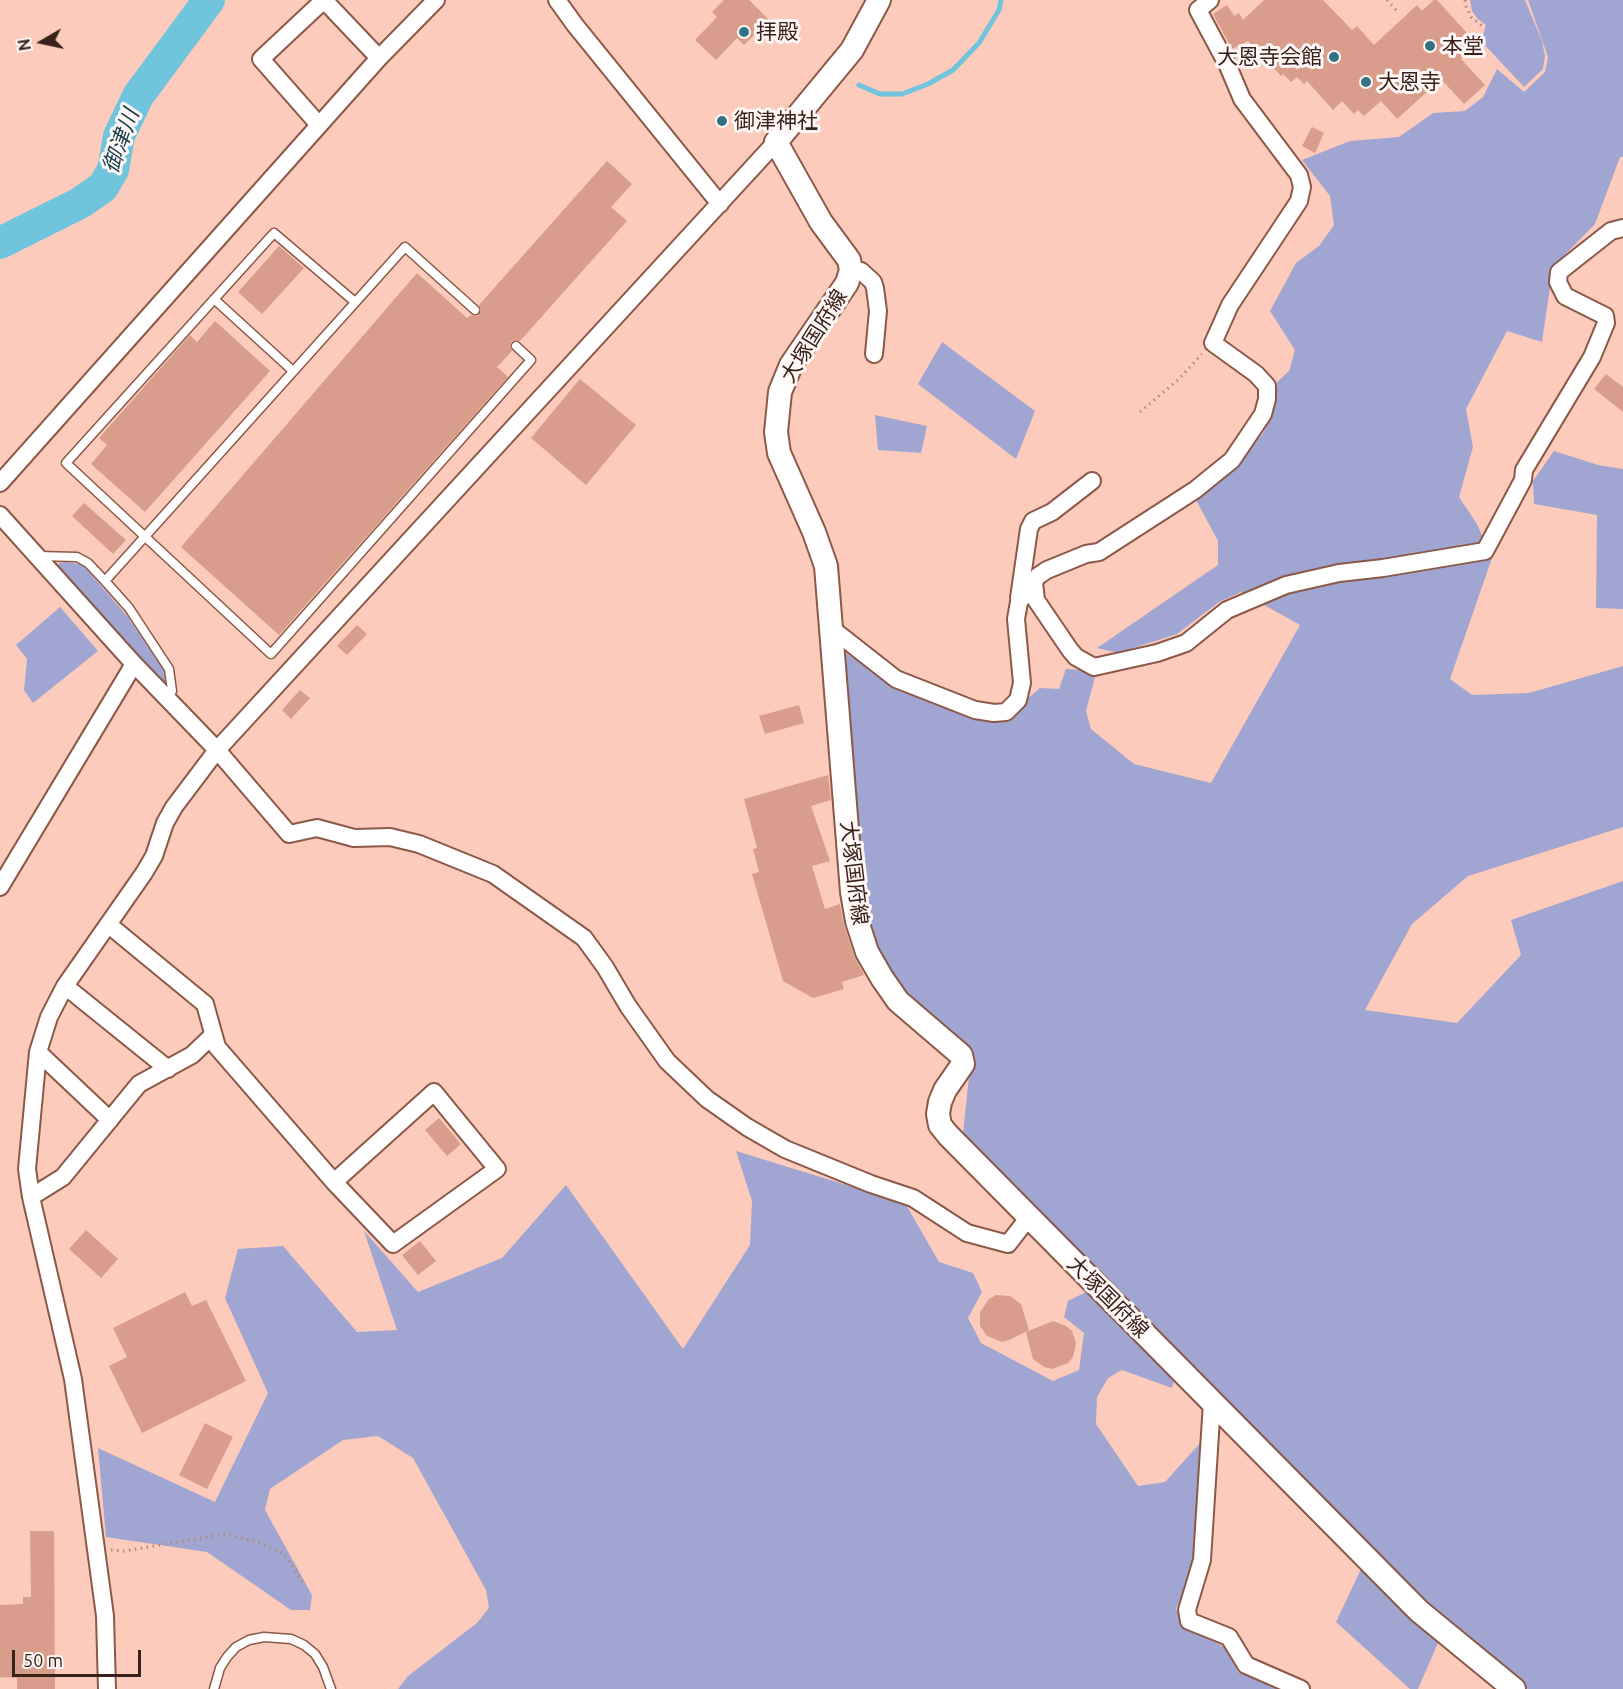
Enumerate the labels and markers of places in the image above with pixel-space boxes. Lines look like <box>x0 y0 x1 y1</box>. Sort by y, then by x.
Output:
place label: 拝殿 <box>756 19 798 45</box>
marker: 拝殿 <box>737 25 751 39</box>
place label: 本堂 <box>1442 33 1484 59</box>
marker: 本堂 <box>1423 39 1437 53</box>
place label: 大恩寺会館 <box>1217 44 1322 70</box>
marker: 大恩寺会館 <box>1327 50 1341 64</box>
place label: 大恩寺 <box>1378 69 1441 95</box>
marker: 大恩寺 <box>1359 75 1373 89</box>
place label: 御津神社 <box>734 108 818 134</box>
marker: 御津神社 <box>715 114 729 128</box>

